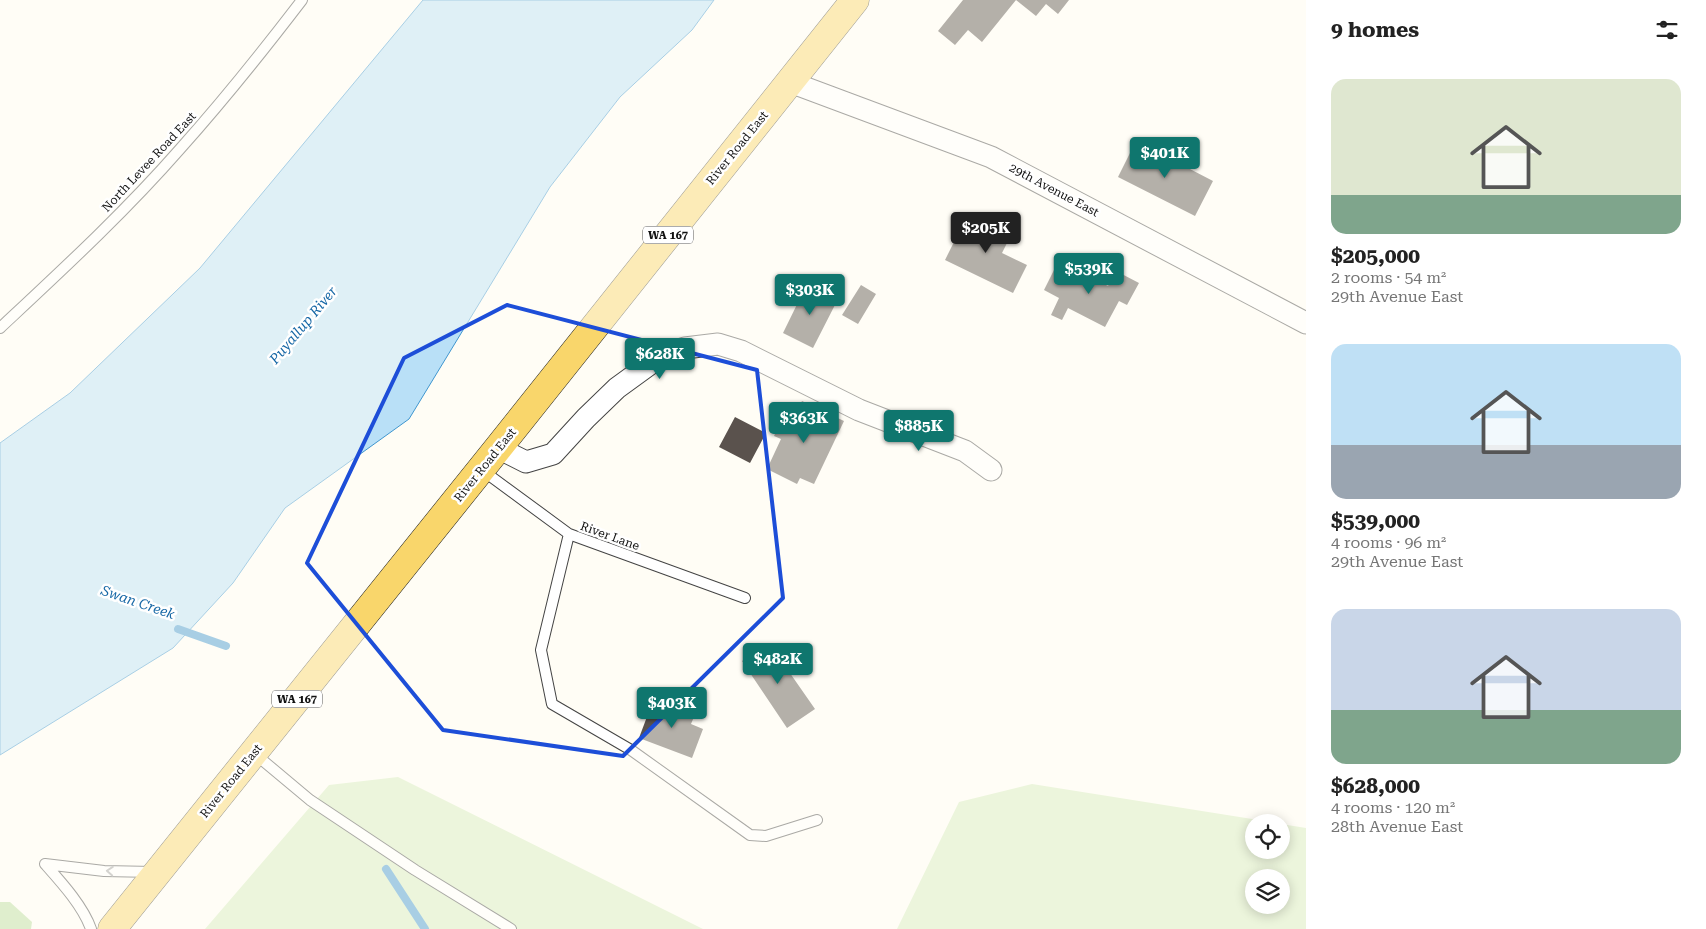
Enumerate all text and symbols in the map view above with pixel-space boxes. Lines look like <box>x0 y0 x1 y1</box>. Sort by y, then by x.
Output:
icon: filters <box>1653 16 1681 44</box>
text: 9 homes <box>1331 18 1419 42</box>
street label: River Road East <box>703 108 771 188</box>
street label: North Levee Road East <box>99 109 199 215</box>
icon: home <box>1461 112 1551 202</box>
pin: $401K <box>1130 136 1200 179</box>
text: $401K <box>1141 143 1189 162</box>
street label: 29th Avenue East <box>1007 161 1102 220</box>
pin: $205K <box>951 212 1021 254</box>
text: $205K <box>962 218 1010 237</box>
road number: WA 167 <box>643 226 693 244</box>
text: $205,000 <box>1331 244 1420 268</box>
pin: $539K <box>1054 252 1124 295</box>
text: $539K <box>1065 259 1113 278</box>
text: 2 rooms · 54 m² <box>1331 268 1446 287</box>
pin: $303K <box>775 274 845 316</box>
text: $303K <box>786 280 834 299</box>
water label: Puyallup River <box>265 283 340 368</box>
text: 29th Avenue East <box>1331 287 1463 306</box>
pin: $628K <box>625 338 695 380</box>
text: $628K <box>636 344 684 363</box>
icon: home <box>1461 377 1551 467</box>
pin: $363K <box>769 402 839 444</box>
text: $363K <box>780 408 828 427</box>
pin: $885K <box>884 410 954 452</box>
text: $885K <box>895 416 943 435</box>
street label: River Road East <box>451 425 519 505</box>
text: $539,000 <box>1331 509 1420 533</box>
street label: River Lane <box>579 519 642 553</box>
text: 4 rooms · 96 m² <box>1331 533 1446 552</box>
text: 29th Avenue East <box>1331 552 1463 571</box>
water label: Swan Creek <box>98 582 177 622</box>
pin: $482K <box>743 642 813 685</box>
icon: home <box>1461 642 1551 732</box>
text: $482K <box>754 649 802 668</box>
pin: $403K <box>637 686 707 729</box>
road number: WA 167 <box>272 691 322 708</box>
text: $403K <box>648 693 696 712</box>
street label: River Road East <box>197 741 265 821</box>
text: $628,000 <box>1331 774 1420 798</box>
text: 4 rooms · 120 m² <box>1331 798 1455 817</box>
map controls <box>1245 814 1290 914</box>
button: locate <box>1245 814 1290 859</box>
text: 28th Avenue East <box>1331 817 1463 836</box>
one-way arrow <box>106 866 114 877</box>
button: layers <box>1245 869 1290 914</box>

